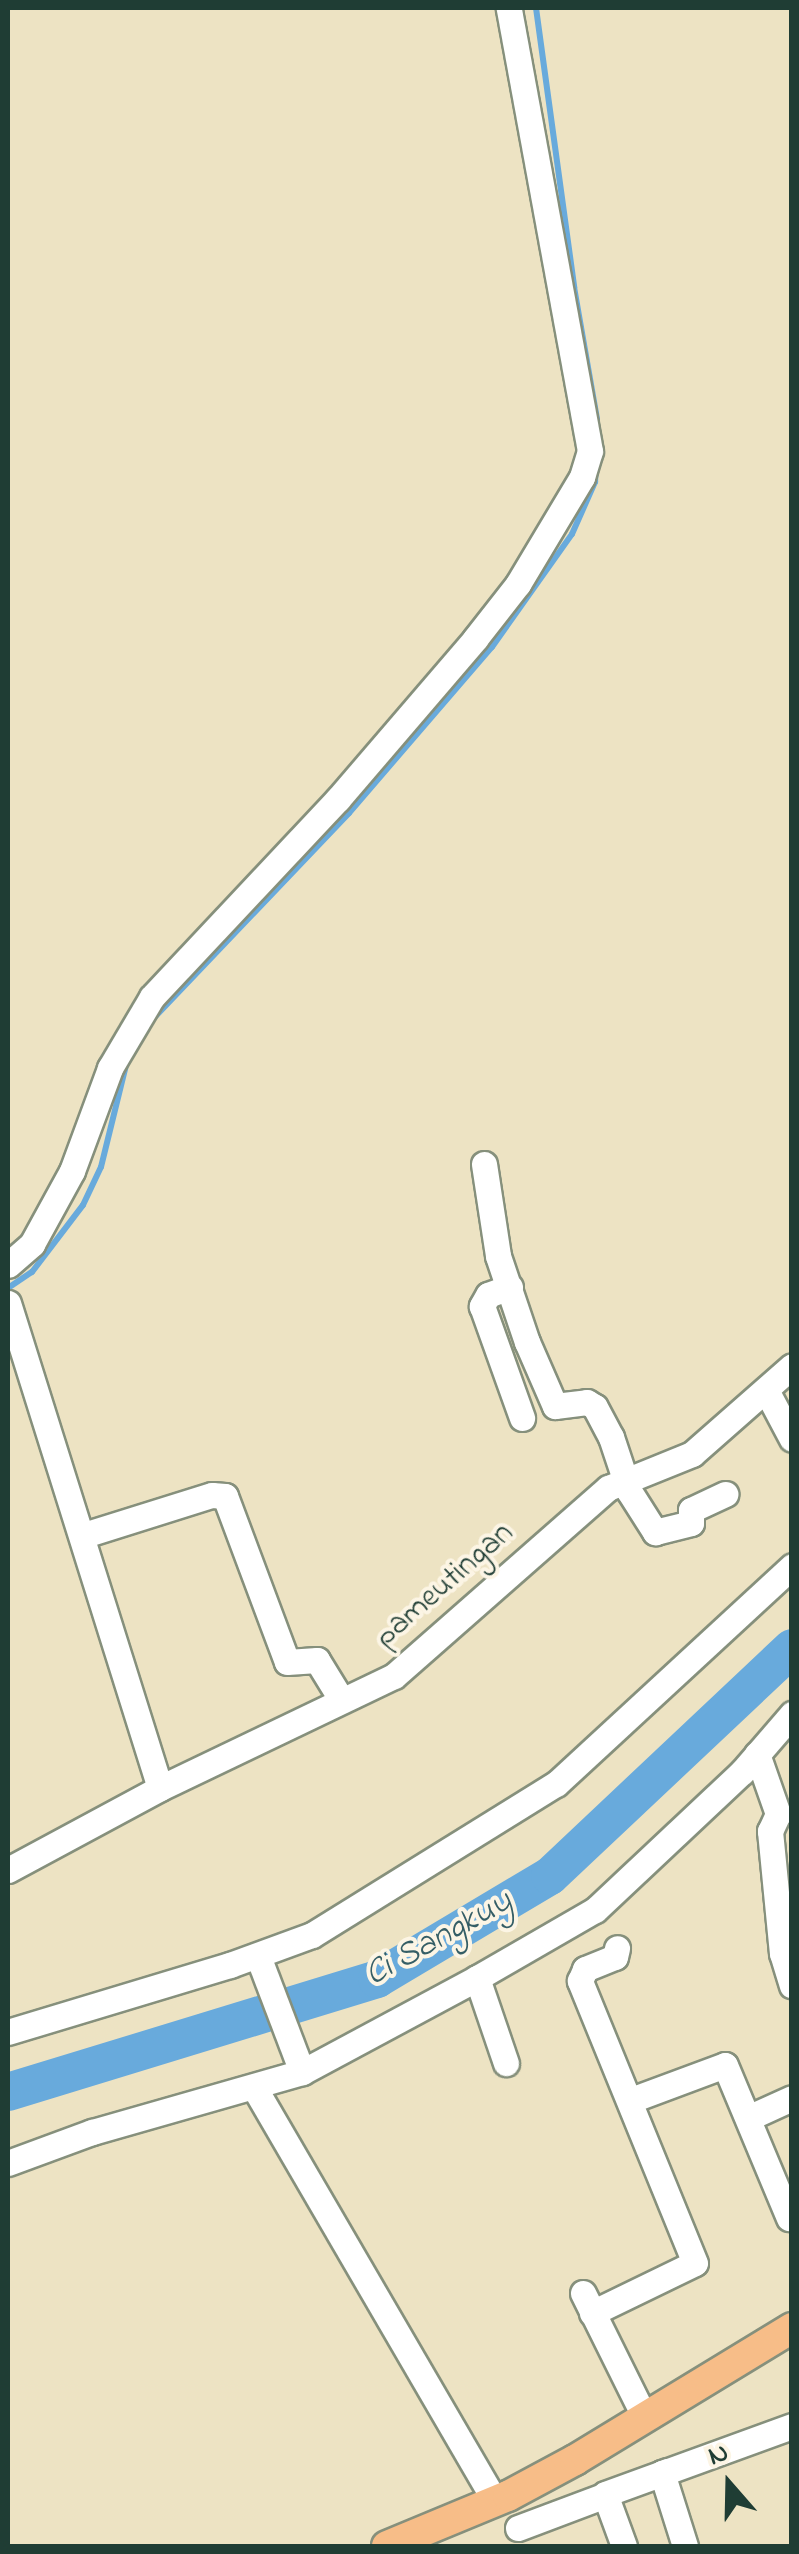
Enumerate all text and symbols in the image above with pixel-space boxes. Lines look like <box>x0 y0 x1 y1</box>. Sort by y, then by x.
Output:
street label: pameutingan <box>368 1515 522 1657</box>
water label: Ci Sangkuy <box>358 1881 520 1997</box>
text: N <box>703 2433 734 2478</box>
north arrow <box>679 2434 779 2534</box>

